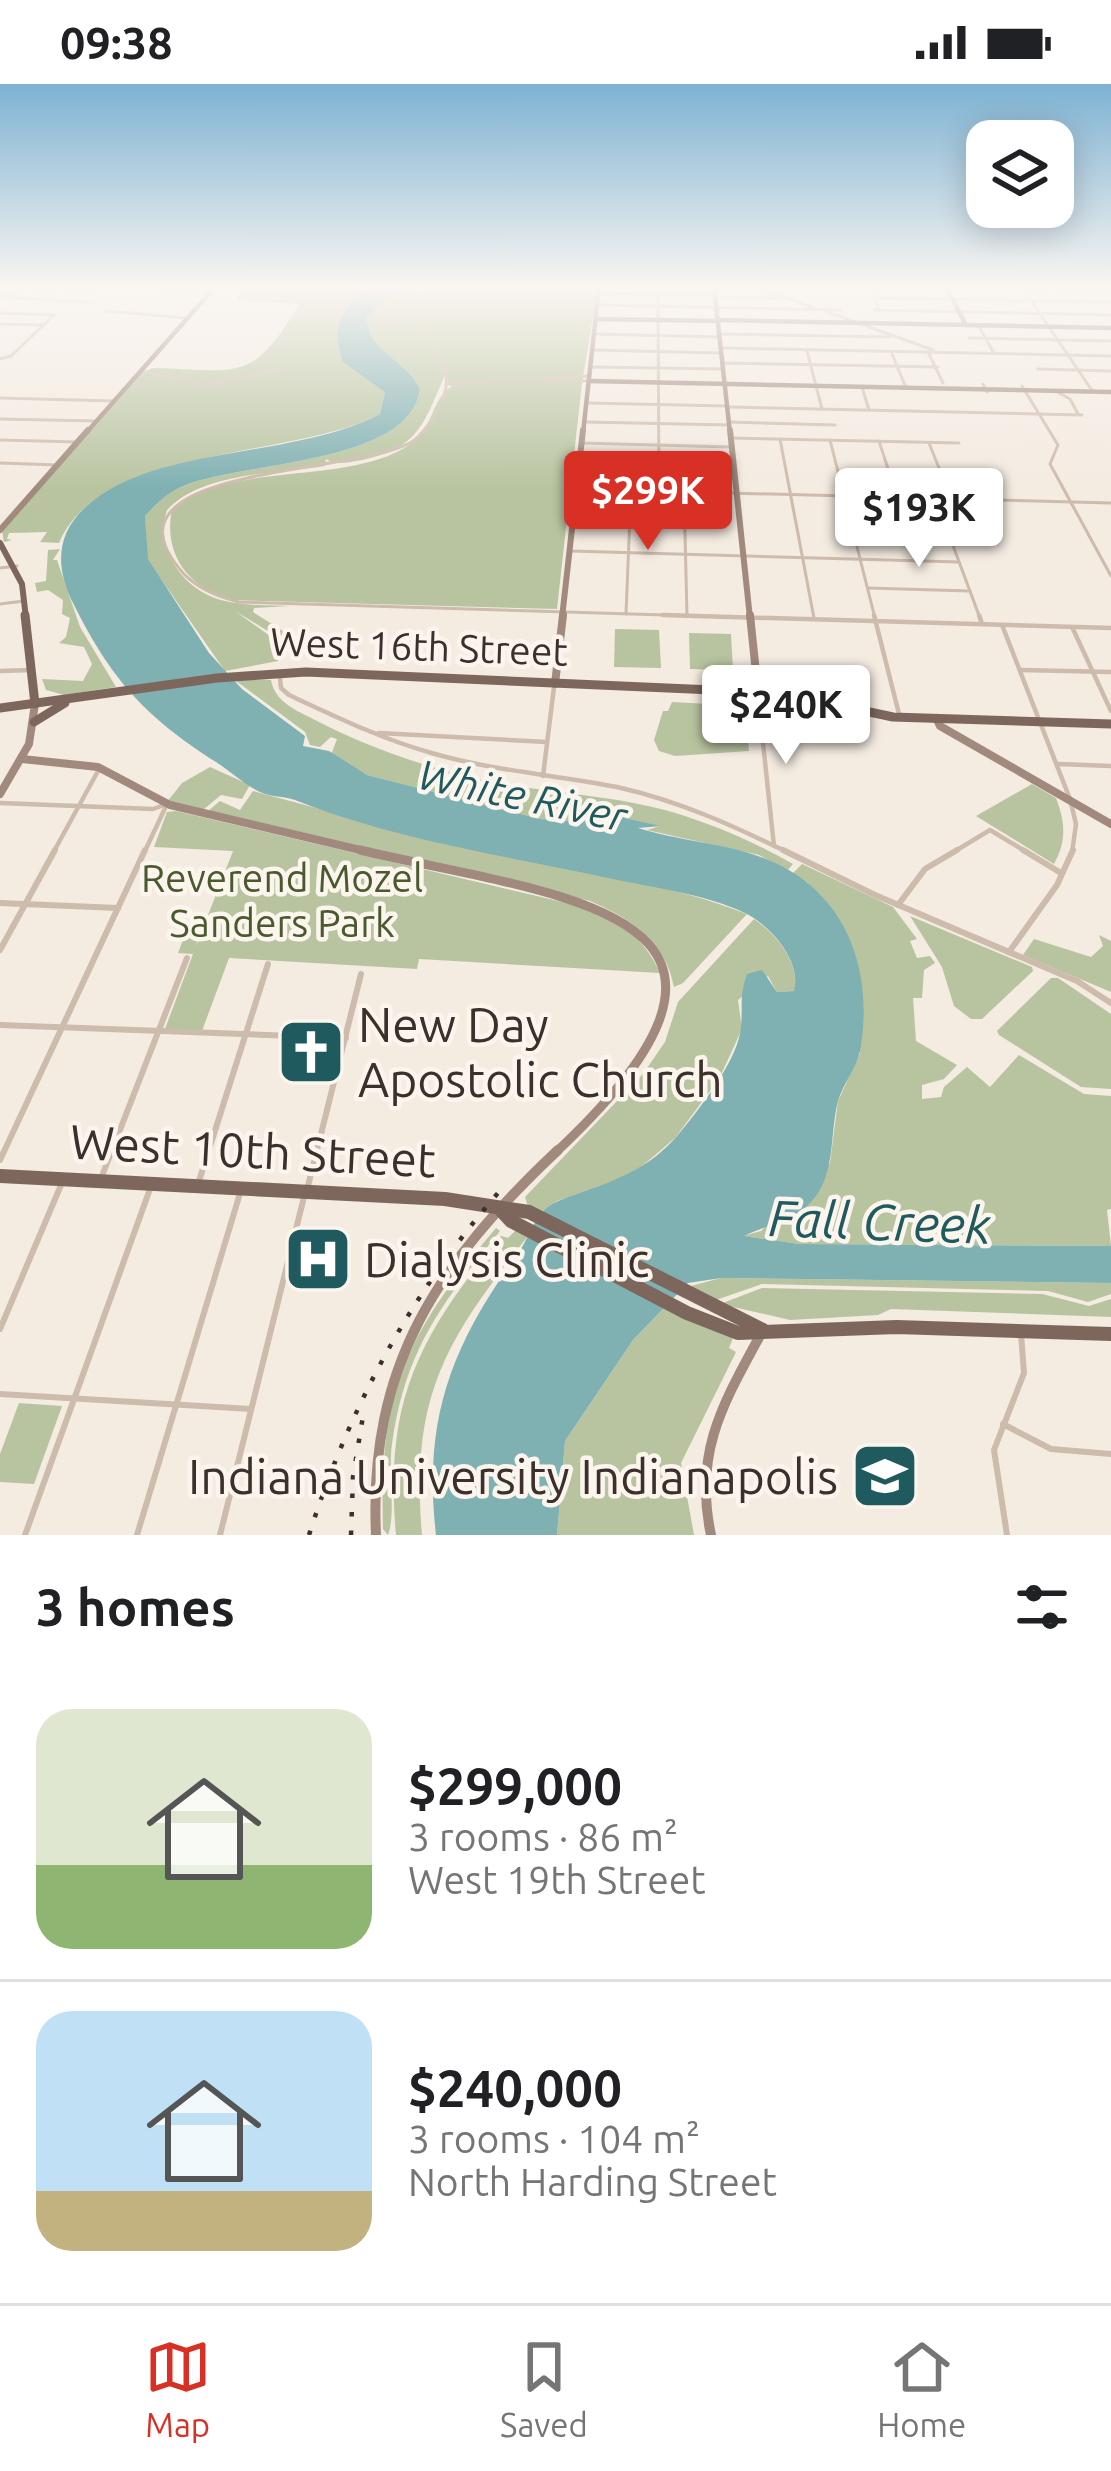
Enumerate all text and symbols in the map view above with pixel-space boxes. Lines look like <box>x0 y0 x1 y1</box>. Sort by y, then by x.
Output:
text: 09:38 <box>60 17 173 68</box>
map controls <box>966 120 1074 228</box>
button: layers <box>966 120 1074 228</box>
pin: $299K <box>564 451 732 553</box>
text: $299K <box>591 468 705 511</box>
pin: $193K <box>835 468 1003 570</box>
text: $193K <box>862 485 976 528</box>
street label: West 16th Street <box>270 619 568 673</box>
pin: $240K <box>702 665 870 767</box>
text: $240K <box>729 682 843 725</box>
water label: White River <box>415 750 633 840</box>
park label: Reverend Mozel Sanders Park <box>141 856 423 944</box>
place label: New Day Apostolic Church <box>358 997 723 1106</box>
church icon: New Day Apostolic Church <box>276 1017 346 1087</box>
street label: West 10th Street <box>69 1113 437 1187</box>
water label: Fall Creek <box>768 1188 992 1254</box>
hospital icon: Dialysis Clinic <box>283 1224 353 1294</box>
place label: Dialysis Clinic <box>364 1232 649 1286</box>
school or university icon: Indiana University Indianapolis <box>850 1441 920 1511</box>
place label: Indiana University Indianapolis <box>188 1449 838 1503</box>
icon: filters <box>1009 1574 1075 1640</box>
text: 3 homes <box>36 1578 235 1636</box>
icon: home <box>132 1757 276 1901</box>
text: $299,000 <box>408 1757 622 1815</box>
text: 3 rooms · 86 m² <box>408 1815 678 1858</box>
text: West 19th Street <box>408 1858 706 1901</box>
icon: home <box>132 2059 276 2203</box>
text: $240,000 <box>408 2059 622 2117</box>
text: 3 rooms · 104 m² <box>408 2117 700 2160</box>
text: North Harding Street <box>408 2160 777 2203</box>
tab: Map <box>145 2334 211 2443</box>
tab: Saved <box>500 2334 588 2443</box>
tab: Home <box>877 2334 966 2443</box>

